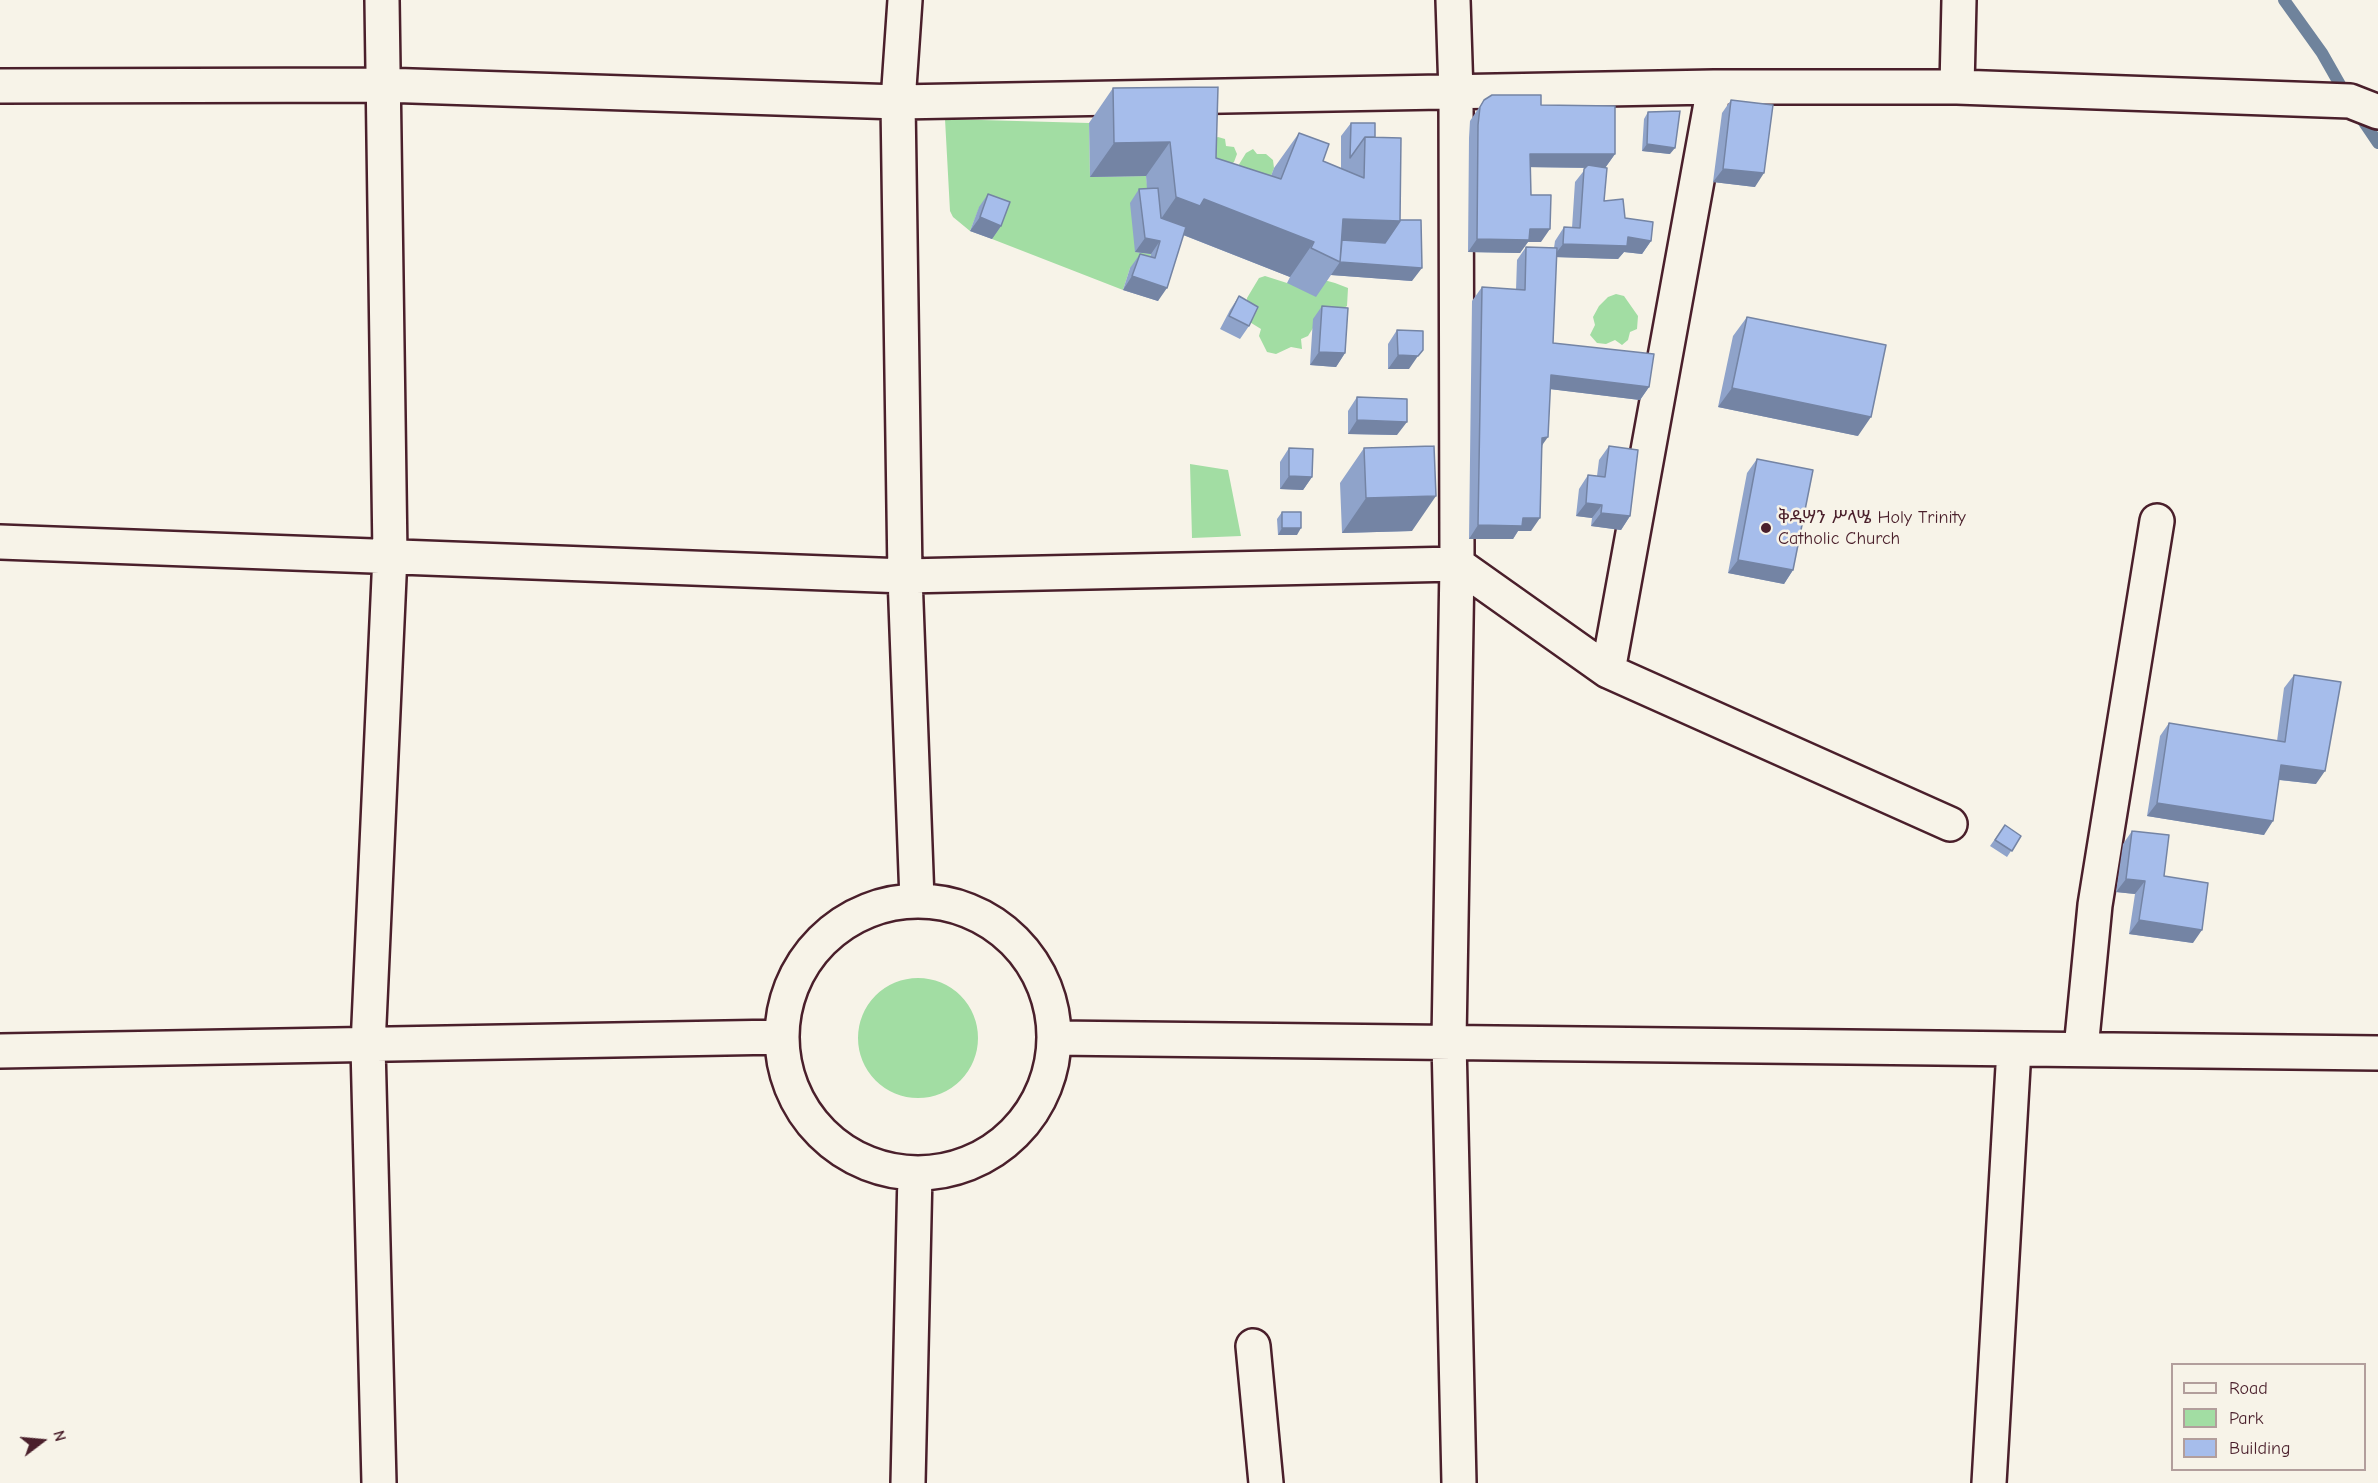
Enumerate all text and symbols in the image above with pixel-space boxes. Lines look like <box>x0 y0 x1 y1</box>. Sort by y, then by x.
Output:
place label: ቅዱሣን ሥላሤ Holy Trinity Catholic Church <box>1778 507 1966 550</box>
marker: ቅዱሣን ሥላሤ Holy Trinity Catholic Church <box>1759 521 1773 535</box>
legend <box>2171 1363 2366 1471</box>
text: Road <box>2229 1378 2268 1399</box>
text: Park <box>2229 1408 2263 1429</box>
north arrow <box>12 1411 72 1471</box>
text: N <box>49 1429 69 1444</box>
text: Building <box>2229 1438 2291 1459</box>

